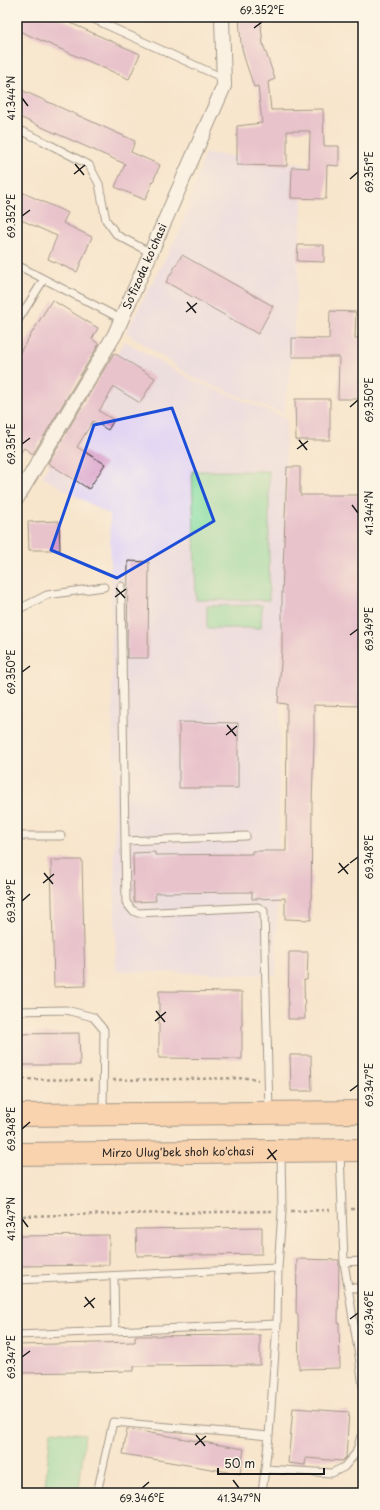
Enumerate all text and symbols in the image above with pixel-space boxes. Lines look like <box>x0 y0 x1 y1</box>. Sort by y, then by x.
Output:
text: 69.352°E <box>240 2 284 17</box>
text: 41.344°N <box>3 75 18 120</box>
text: 69.351°E <box>361 151 376 193</box>
text: 69.352°E <box>3 194 18 238</box>
street label: So'fizoda ko'chasi <box>118 220 171 312</box>
text: 69.350°E <box>361 377 376 423</box>
text: 69.351°E <box>3 423 18 465</box>
text: 41.344°N <box>361 490 376 535</box>
text: 69.349°E <box>361 607 376 651</box>
text: 69.350°E <box>3 649 18 695</box>
text: 69.348°E <box>361 835 376 879</box>
text: 69.349°E <box>3 879 18 923</box>
text: 69.347°E <box>361 1063 376 1107</box>
text: 69.348°E <box>3 1107 18 1151</box>
street label: Mirzo Ulug'bek shoh ko'chasi <box>102 1142 254 1161</box>
text: 41.347°N <box>3 1197 18 1241</box>
text: 69.346°E <box>361 1291 376 1335</box>
text: 69.347°E <box>3 1335 18 1379</box>
scale bar <box>218 1450 324 1476</box>
text: 50 m <box>224 1454 255 1472</box>
text: 69.346°E <box>120 1490 164 1505</box>
text: 41.347°N <box>217 1490 261 1505</box>

